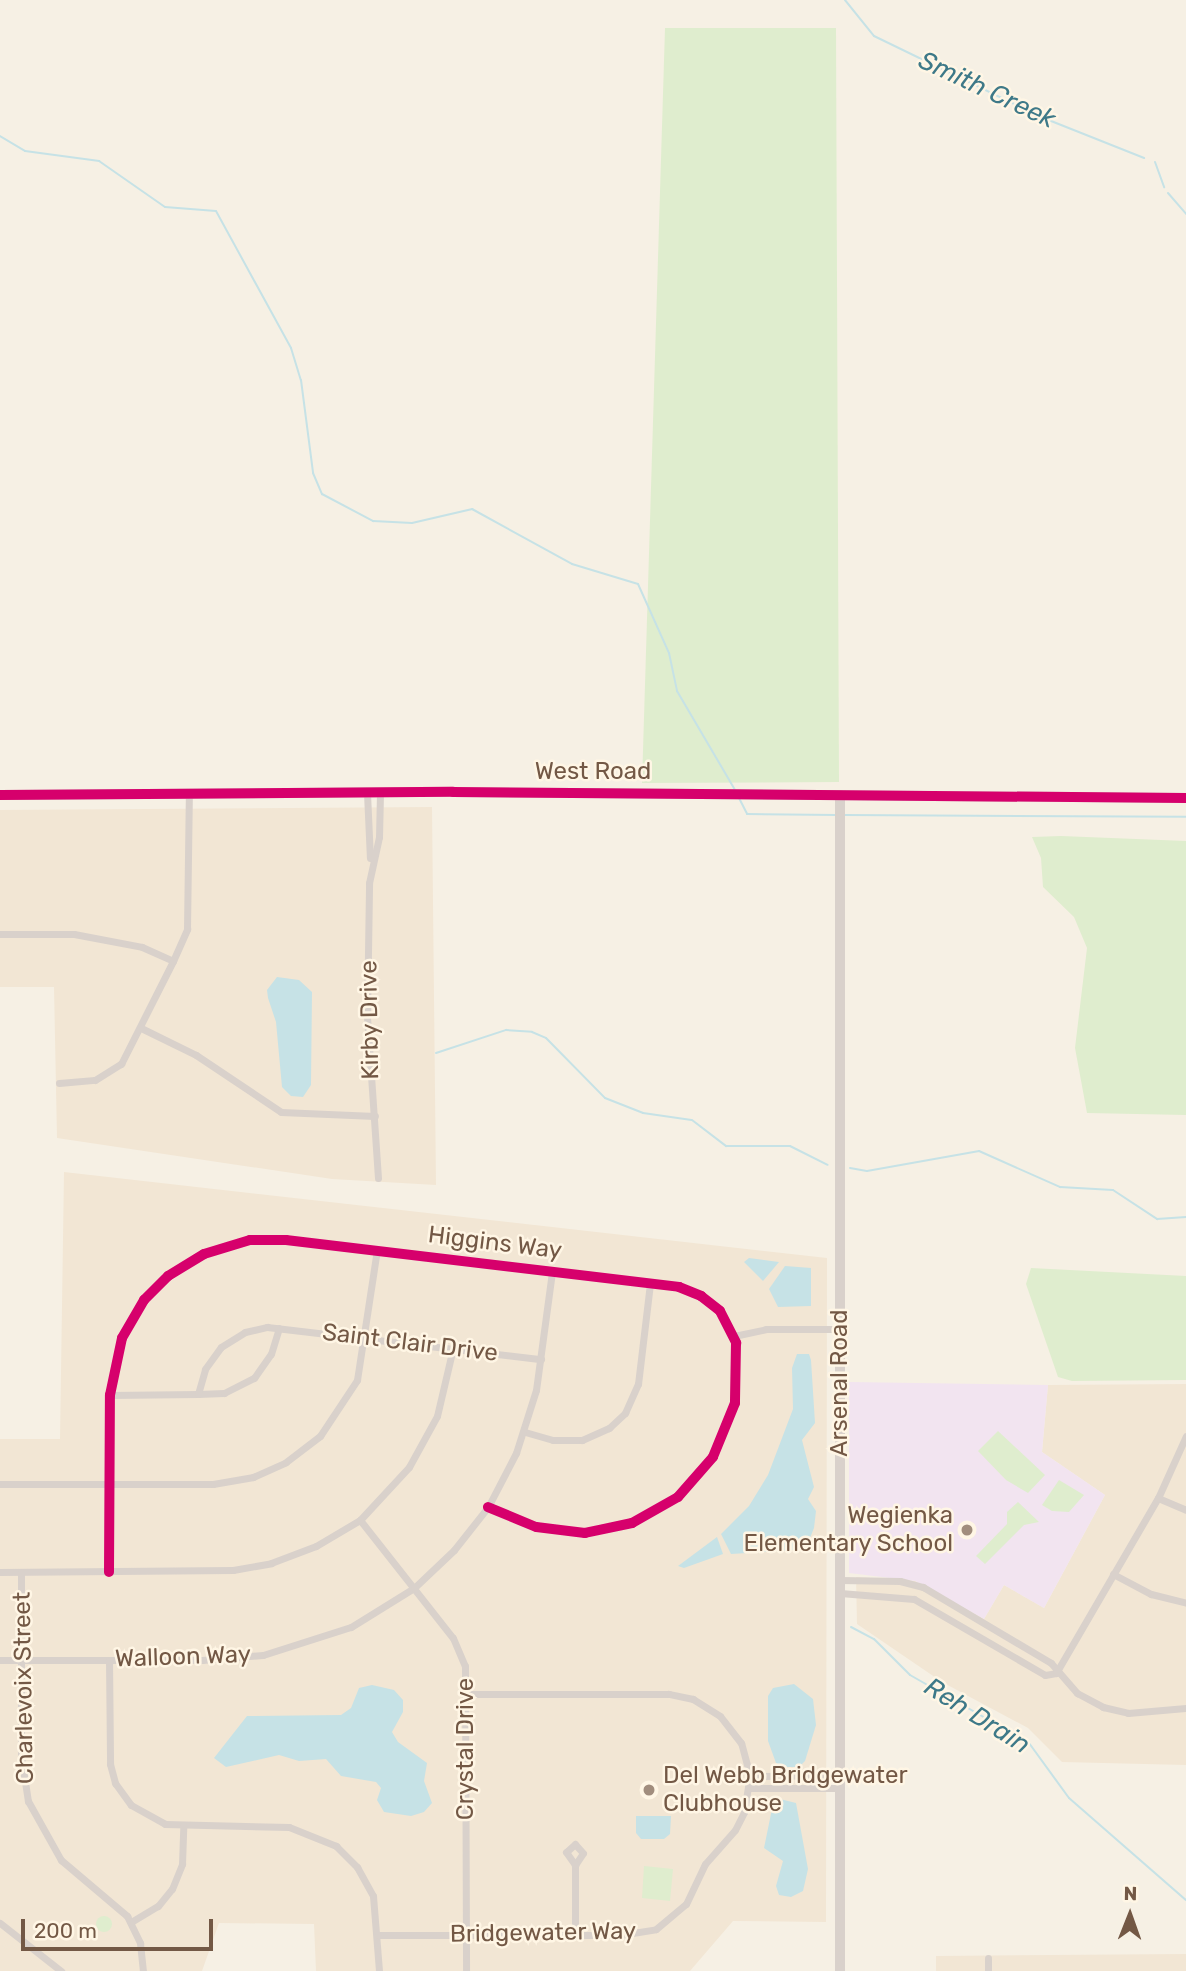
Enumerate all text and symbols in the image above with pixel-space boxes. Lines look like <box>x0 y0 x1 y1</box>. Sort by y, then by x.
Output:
water label: Smith Creek <box>914 45 1060 135</box>
street label: West Road <box>535 758 651 786</box>
street label: Kirby Drive <box>355 960 385 1080</box>
street label: Higgins Way <box>426 1220 564 1266</box>
street label: Arsenal Road <box>826 1309 854 1457</box>
street label: Saint Clair Drive <box>320 1318 500 1368</box>
place label: Wegienka Elementary School <box>743 1502 953 1558</box>
marker: Wegienka Elementary School <box>959 1522 975 1538</box>
street label: Charlevoix Street <box>8 1592 40 1784</box>
street label: Walloon Way <box>114 1640 252 1674</box>
water label: Reh Drain <box>918 1671 1036 1761</box>
street label: Crystal Drive <box>452 1678 480 1820</box>
place label: Del Webb Bridgewater Clubhouse <box>663 1762 908 1818</box>
marker: Del Webb Bridgewater Clubhouse <box>641 1782 657 1798</box>
north arrow <box>1095 1880 1165 1950</box>
text: N <box>1123 1882 1137 1905</box>
scale bar <box>24 1904 217 1948</box>
street label: Bridgewater Way <box>449 1917 637 1949</box>
text: 200 m <box>34 1918 97 1943</box>

